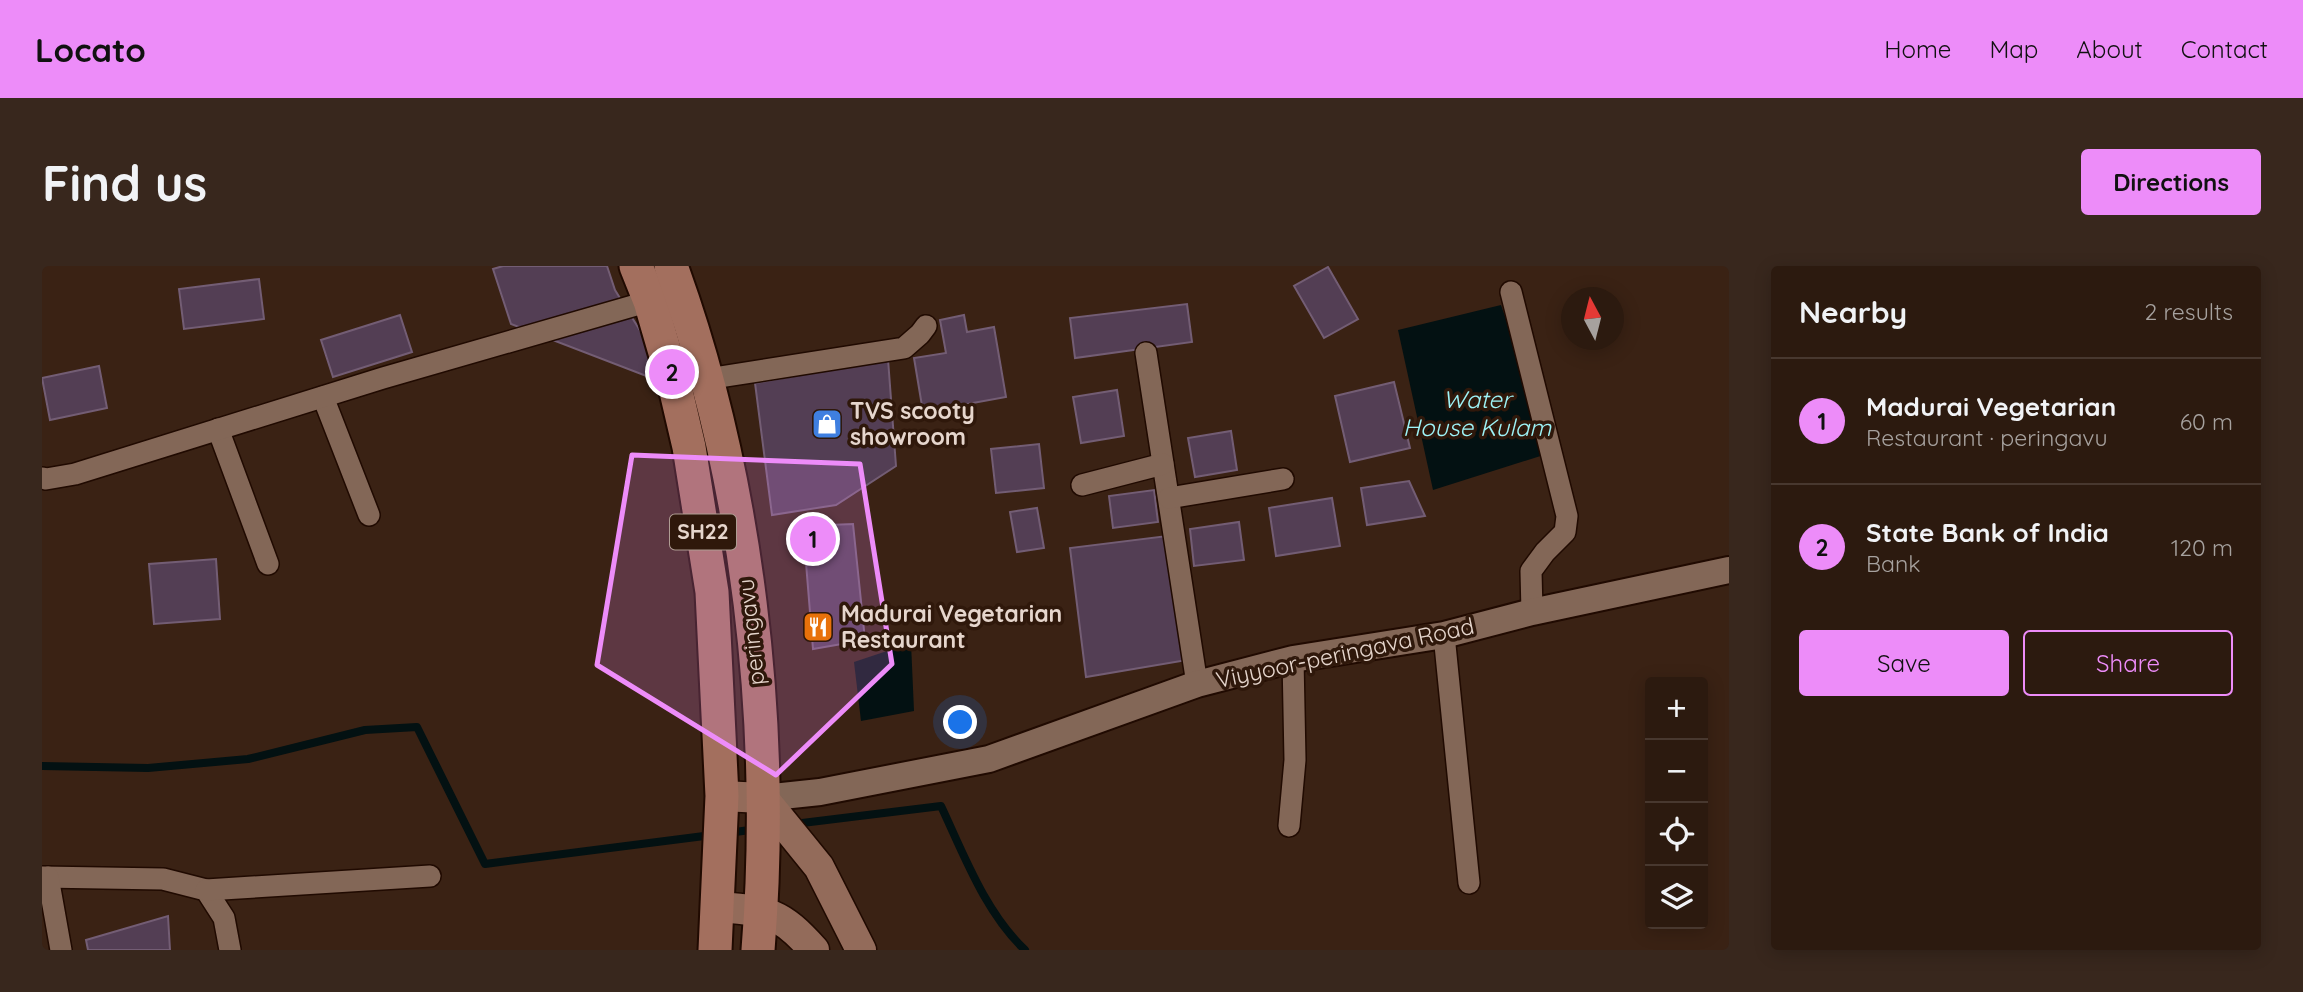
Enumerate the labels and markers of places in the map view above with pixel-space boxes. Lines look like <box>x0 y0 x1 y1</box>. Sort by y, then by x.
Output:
pin: 2 <box>649 346 695 398</box>
place label: TVS scooty showroom <box>850 396 975 451</box>
shop icon: TVS scooty showroom <box>810 407 844 441</box>
pin: 1 <box>790 513 836 565</box>
place label: Madurai Vegetarian Restaurant <box>841 599 1062 654</box>
restaurant icon: Madurai Vegetarian Restaurant <box>801 610 835 644</box>

